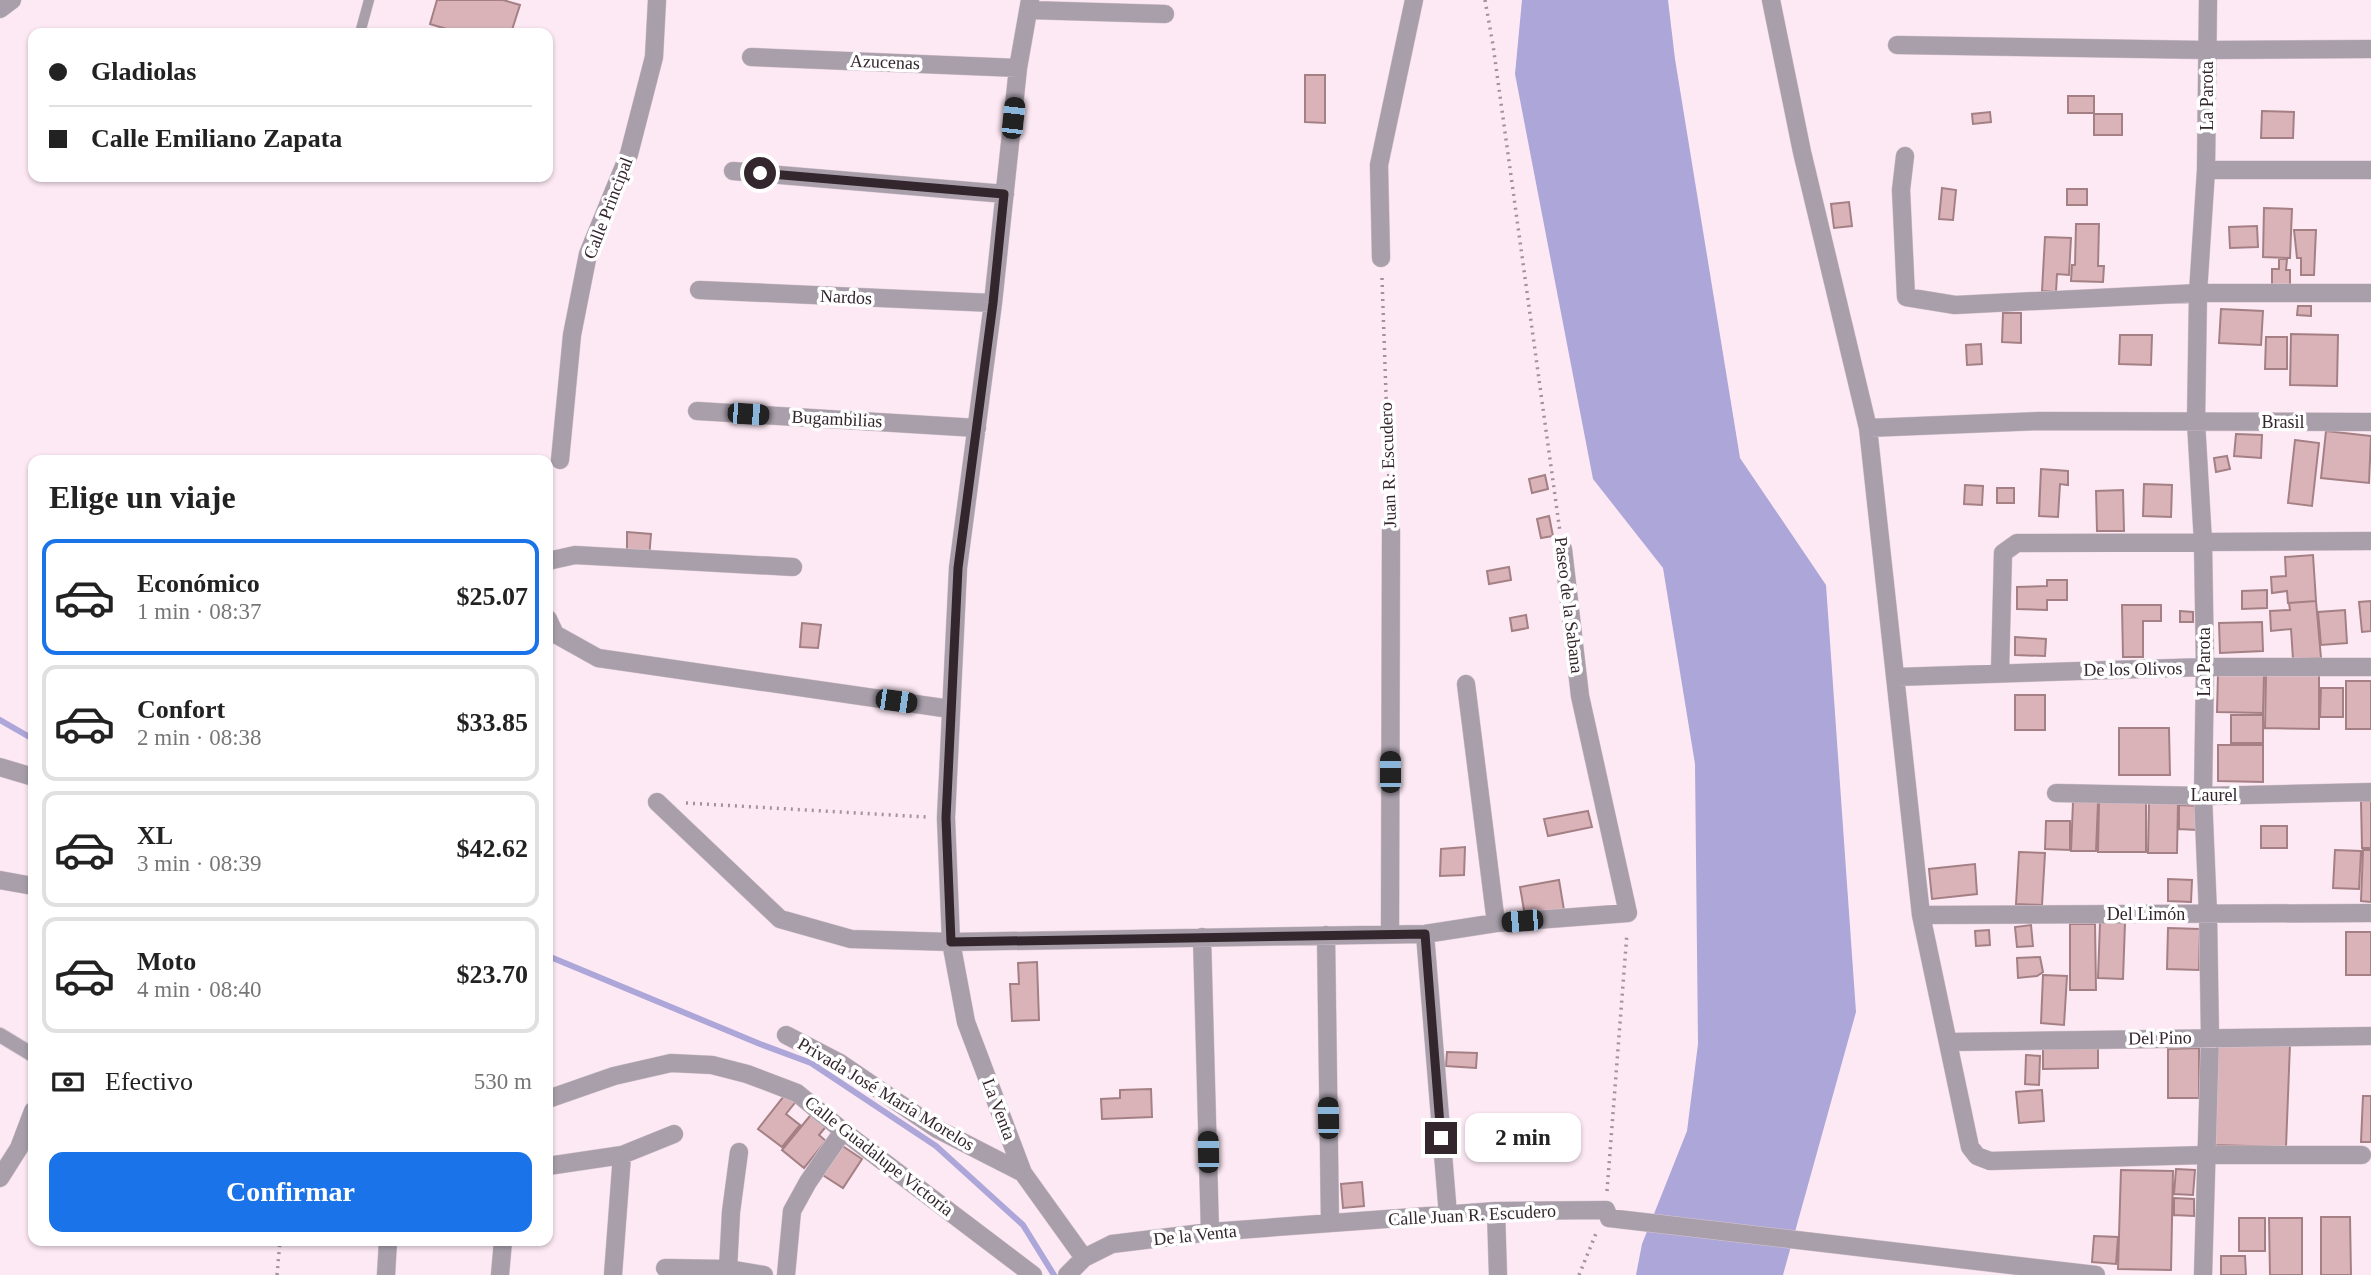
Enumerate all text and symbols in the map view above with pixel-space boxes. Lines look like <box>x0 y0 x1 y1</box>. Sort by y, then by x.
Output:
street label: Azucenas <box>850 51 920 73</box>
text: Gladiolas <box>91 57 196 86</box>
street label: La Parota <box>2197 61 2217 131</box>
car <box>1001 96 1026 140</box>
text: Calle Emiliano Zapata <box>91 124 342 153</box>
street label: Calle Principal <box>579 154 637 262</box>
route start <box>744 157 776 189</box>
street label: Nardos <box>820 286 872 308</box>
car <box>727 402 770 426</box>
street label: Juan R. Escudero <box>1376 402 1400 528</box>
street label: Bugambilias <box>791 407 883 431</box>
street label: Brasil <box>2262 412 2305 432</box>
text: Elige un viaje <box>49 479 236 515</box>
street label: Paseo de la Sabana <box>1551 536 1587 674</box>
icon: car <box>53 566 116 629</box>
text: Económico <box>137 569 260 598</box>
text: $25.07 <box>457 582 528 611</box>
text: 1 min · 08:37 <box>137 599 262 624</box>
street label: La Parota <box>2194 627 2214 697</box>
street label: De los Olivos <box>2083 658 2183 680</box>
car <box>874 688 919 714</box>
icon: car <box>53 692 116 755</box>
text: Confort <box>137 695 225 724</box>
text: $33.85 <box>457 708 528 737</box>
text: 2 min · 08:38 <box>137 725 262 750</box>
car <box>1380 751 1401 793</box>
street label: Laurel <box>2191 785 2237 805</box>
icon: car <box>53 818 116 881</box>
text: XL <box>137 821 173 850</box>
text: $42.62 <box>457 834 528 863</box>
text: 3 min · 08:39 <box>137 851 262 876</box>
street label: Del Limón <box>2107 904 2185 924</box>
car <box>1501 909 1544 933</box>
icon: car <box>53 944 116 1007</box>
text: Moto <box>137 947 196 976</box>
text: $23.70 <box>457 960 528 989</box>
text: 4 min · 08:40 <box>137 977 262 1002</box>
street label: Del Pino <box>2128 1027 2192 1049</box>
street label: Privada José María Morelos <box>794 1033 978 1155</box>
icon: cash <box>49 1063 87 1101</box>
text: Efectivo <box>105 1067 193 1096</box>
text: 530 m <box>474 1069 532 1094</box>
street label: La Venta <box>978 1075 1020 1143</box>
street label: Calle Guadalupe Victoria <box>801 1092 957 1220</box>
car <box>1318 1097 1339 1139</box>
callout: 2 min <box>1466 1114 1581 1162</box>
route end <box>1425 1122 1457 1154</box>
text: 2 min <box>1495 1125 1551 1150</box>
car <box>1198 1131 1219 1173</box>
button: Confirmar <box>49 1152 532 1232</box>
street label: Calle Juan R. Escudero <box>1388 1201 1556 1229</box>
street label: De la Venta <box>1152 1221 1238 1249</box>

